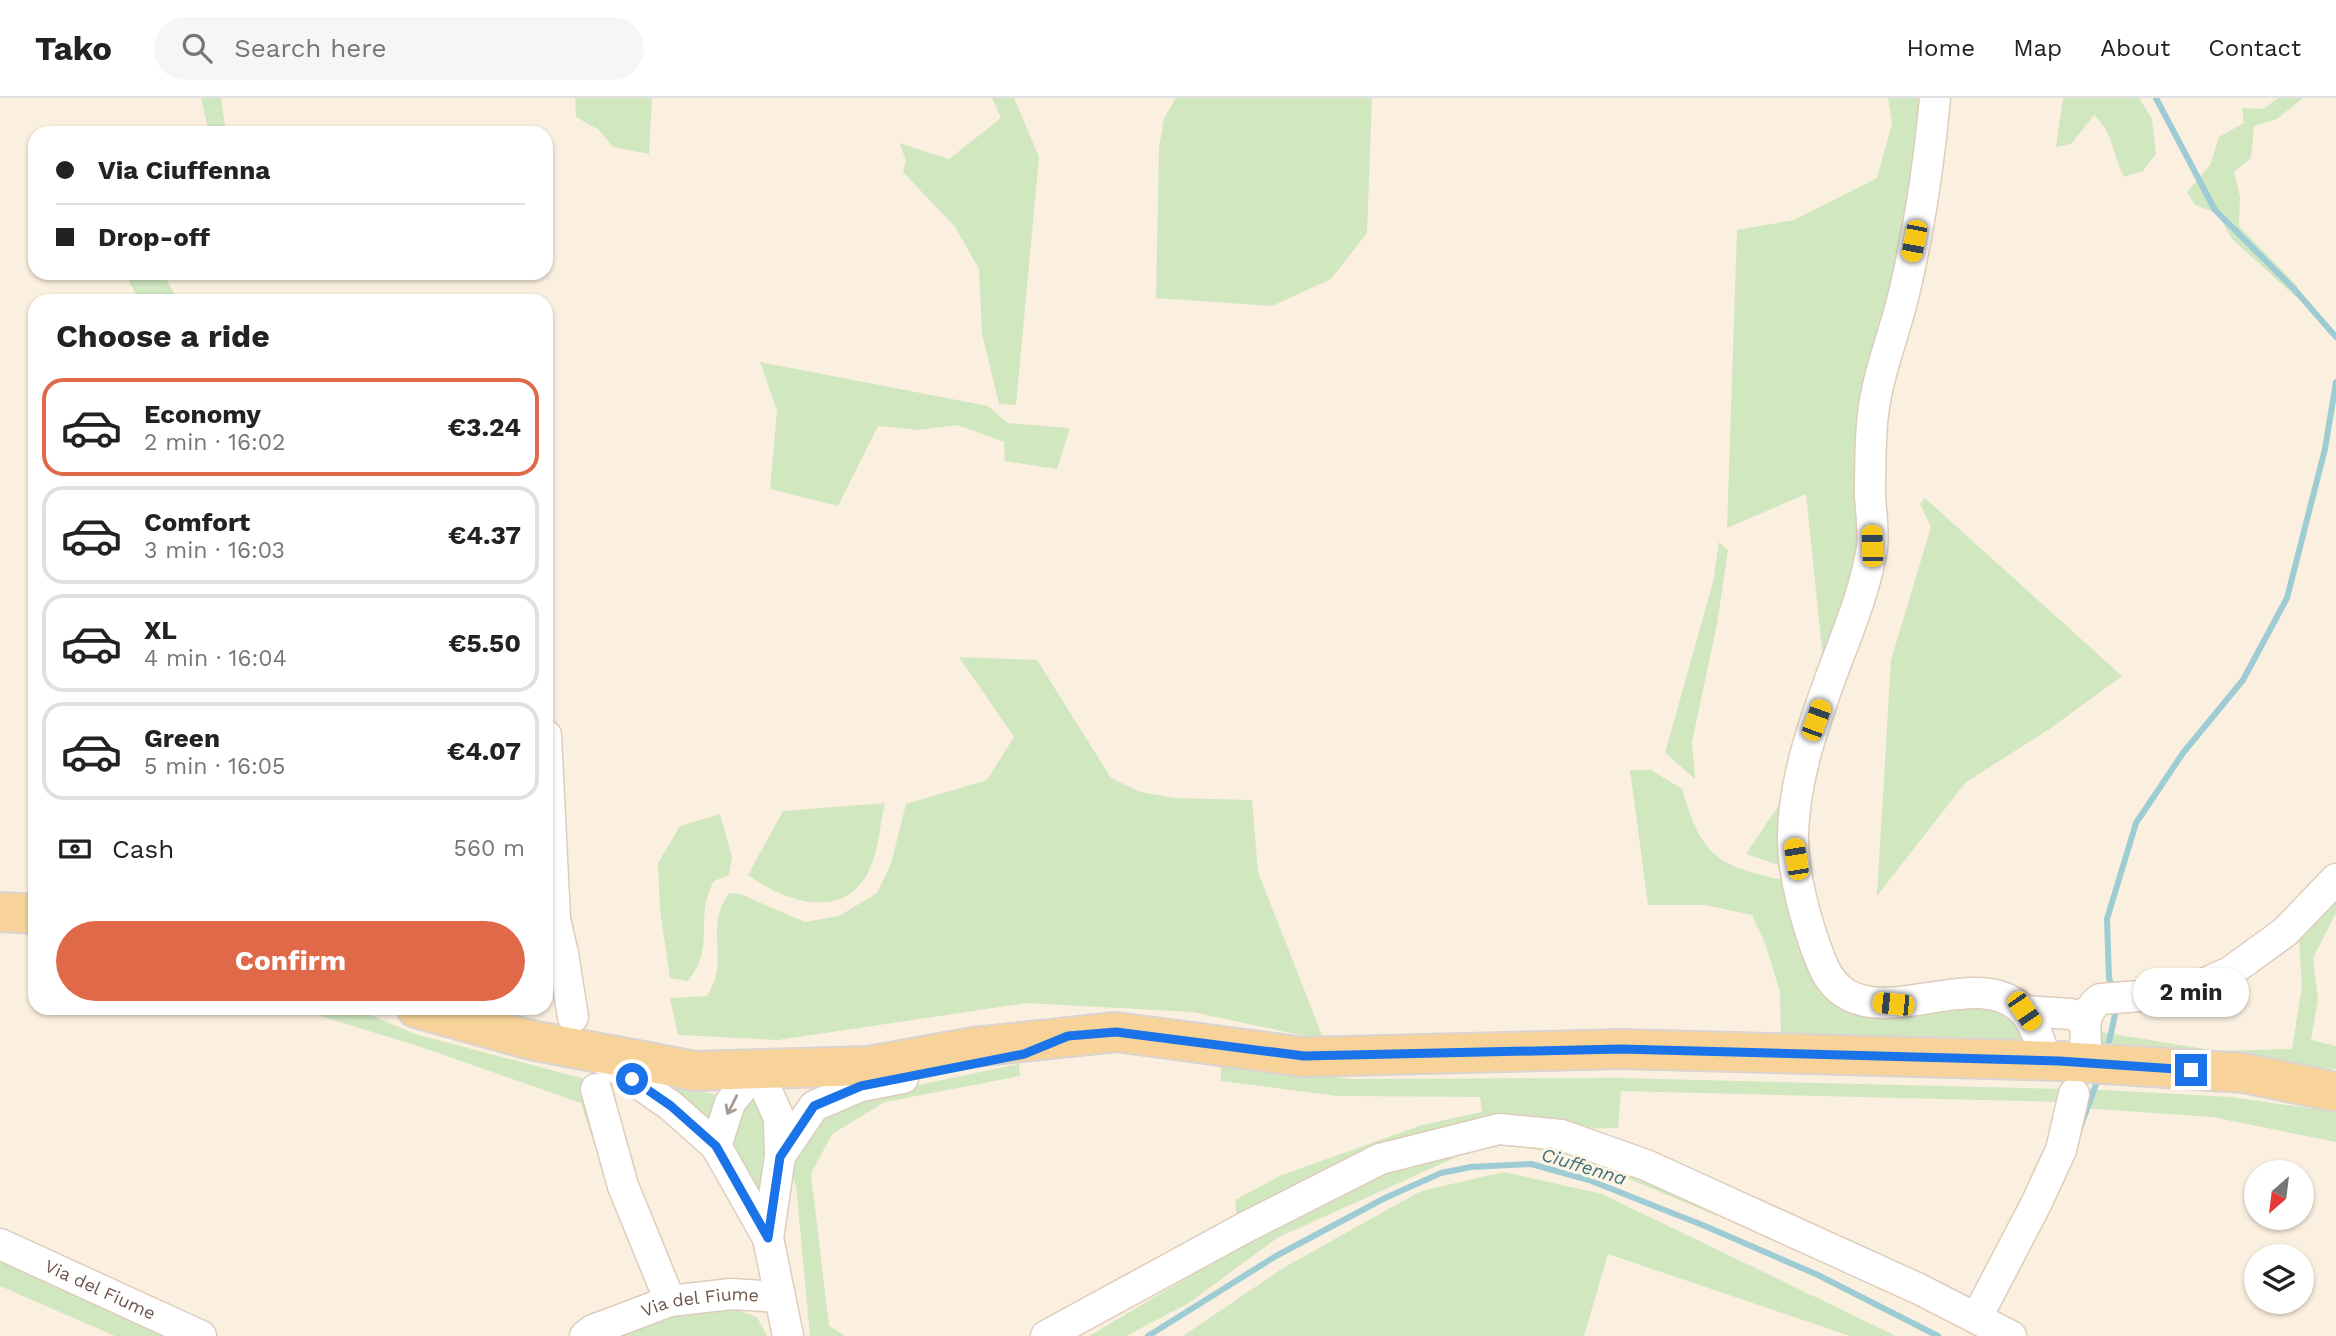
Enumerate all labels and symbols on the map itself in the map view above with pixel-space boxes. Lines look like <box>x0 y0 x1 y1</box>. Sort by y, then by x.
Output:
car <box>1900 218 1929 264</box>
car <box>1861 525 1884 567</box>
car <box>1799 697 1834 743</box>
car <box>1783 837 1810 881</box>
callout: 2 min <box>2133 968 2249 1018</box>
car <box>2004 988 2045 1034</box>
car <box>1872 991 1915 1017</box>
route end <box>2175 1054 2207 1086</box>
route start <box>616 1063 648 1095</box>
one-way arrow <box>724 1094 738 1115</box>
water label: Ciuffenna <box>1539 1143 1629 1190</box>
north arrow <box>2244 1160 2314 1230</box>
street label: Via del Fiume <box>42 1255 159 1324</box>
street label: Via del Fiume <box>638 1283 760 1321</box>

